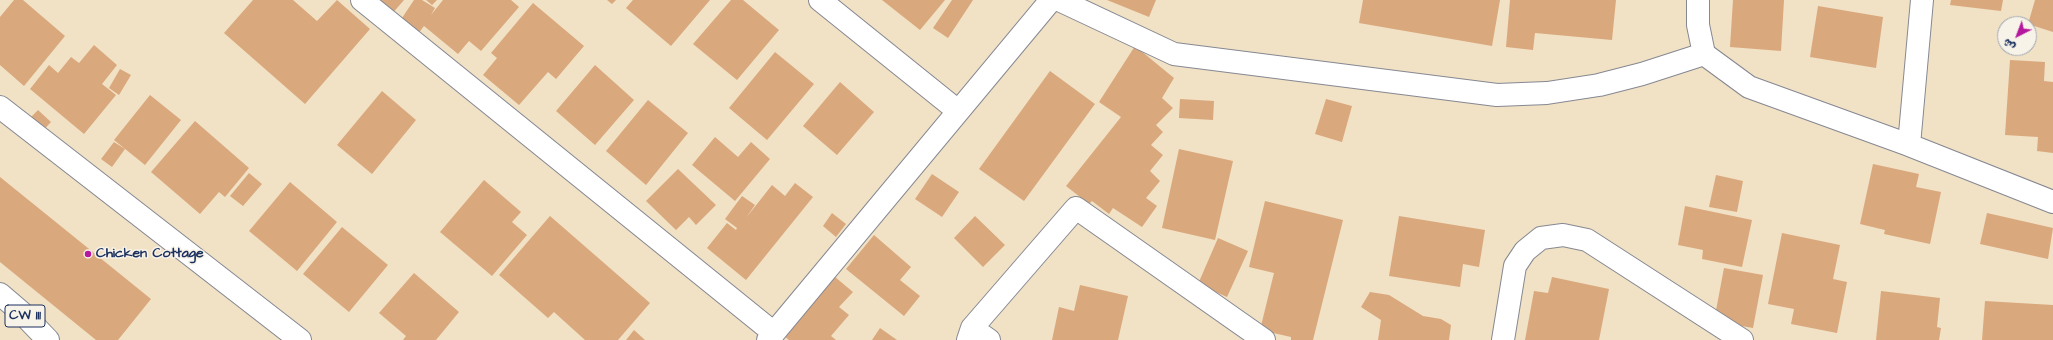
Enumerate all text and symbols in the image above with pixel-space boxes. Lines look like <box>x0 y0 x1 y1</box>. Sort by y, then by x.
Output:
north arrow <box>1997 16 2037 56</box>
text: ش <box>2000 35 2019 54</box>
place label: Chicken Cottage <box>96 246 204 262</box>
marker: Chicken Cottage <box>83 249 93 259</box>
road number: CW 111 <box>5 305 45 327</box>

